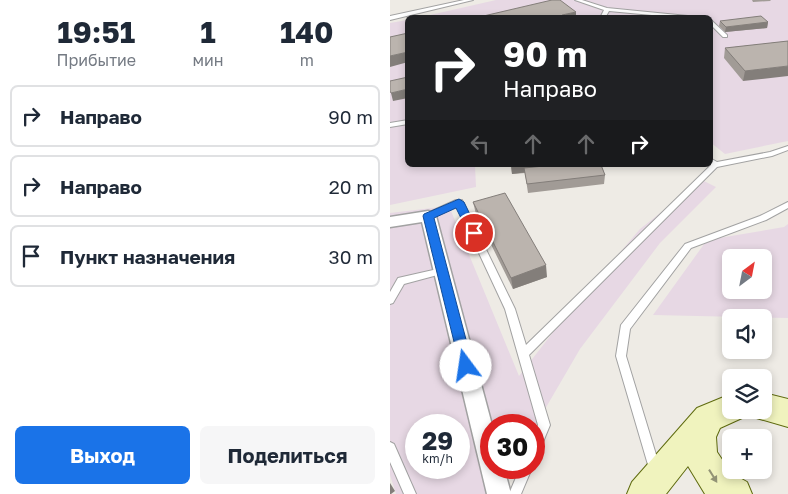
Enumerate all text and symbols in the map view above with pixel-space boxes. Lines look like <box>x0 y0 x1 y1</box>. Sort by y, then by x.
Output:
text: 19:51 <box>57 14 135 50</box>
text: 1 <box>200 14 216 50</box>
text: 140 <box>280 14 334 50</box>
text: 90 m <box>503 33 587 75</box>
icon: right <box>420 35 485 100</box>
text: Прибытие <box>56 50 136 70</box>
text: мин <box>192 50 224 70</box>
text: m <box>300 50 314 70</box>
text: Направо <box>503 75 597 102</box>
icon: right <box>17 102 45 130</box>
text: Направо <box>60 105 142 128</box>
text: 90 m <box>328 105 373 128</box>
icon: left <box>466 130 494 158</box>
icon: ahead <box>519 130 547 158</box>
icon: ahead <box>572 130 600 158</box>
icon: right <box>625 130 653 158</box>
icon: right <box>17 172 45 200</box>
text: Направо <box>60 175 142 198</box>
text: 20 m <box>329 175 373 198</box>
pin <box>453 212 495 254</box>
icon: arrive <box>460 219 488 247</box>
icon: arrive <box>17 242 45 270</box>
text: Пункт назначения <box>60 245 235 268</box>
text: 30 m <box>329 245 373 268</box>
north arrow <box>722 249 772 299</box>
map controls <box>722 249 772 479</box>
button: sound <box>722 309 772 359</box>
position arrow <box>439 339 491 391</box>
button: layers <box>722 369 772 419</box>
speed limit sign: 30 <box>480 414 545 479</box>
text: 29 <box>422 425 453 456</box>
button: Выход <box>15 426 190 484</box>
button: Поделиться <box>200 426 375 484</box>
button: + <box>722 429 772 479</box>
text: km/h <box>422 451 453 466</box>
one-way arrow <box>709 469 718 483</box>

